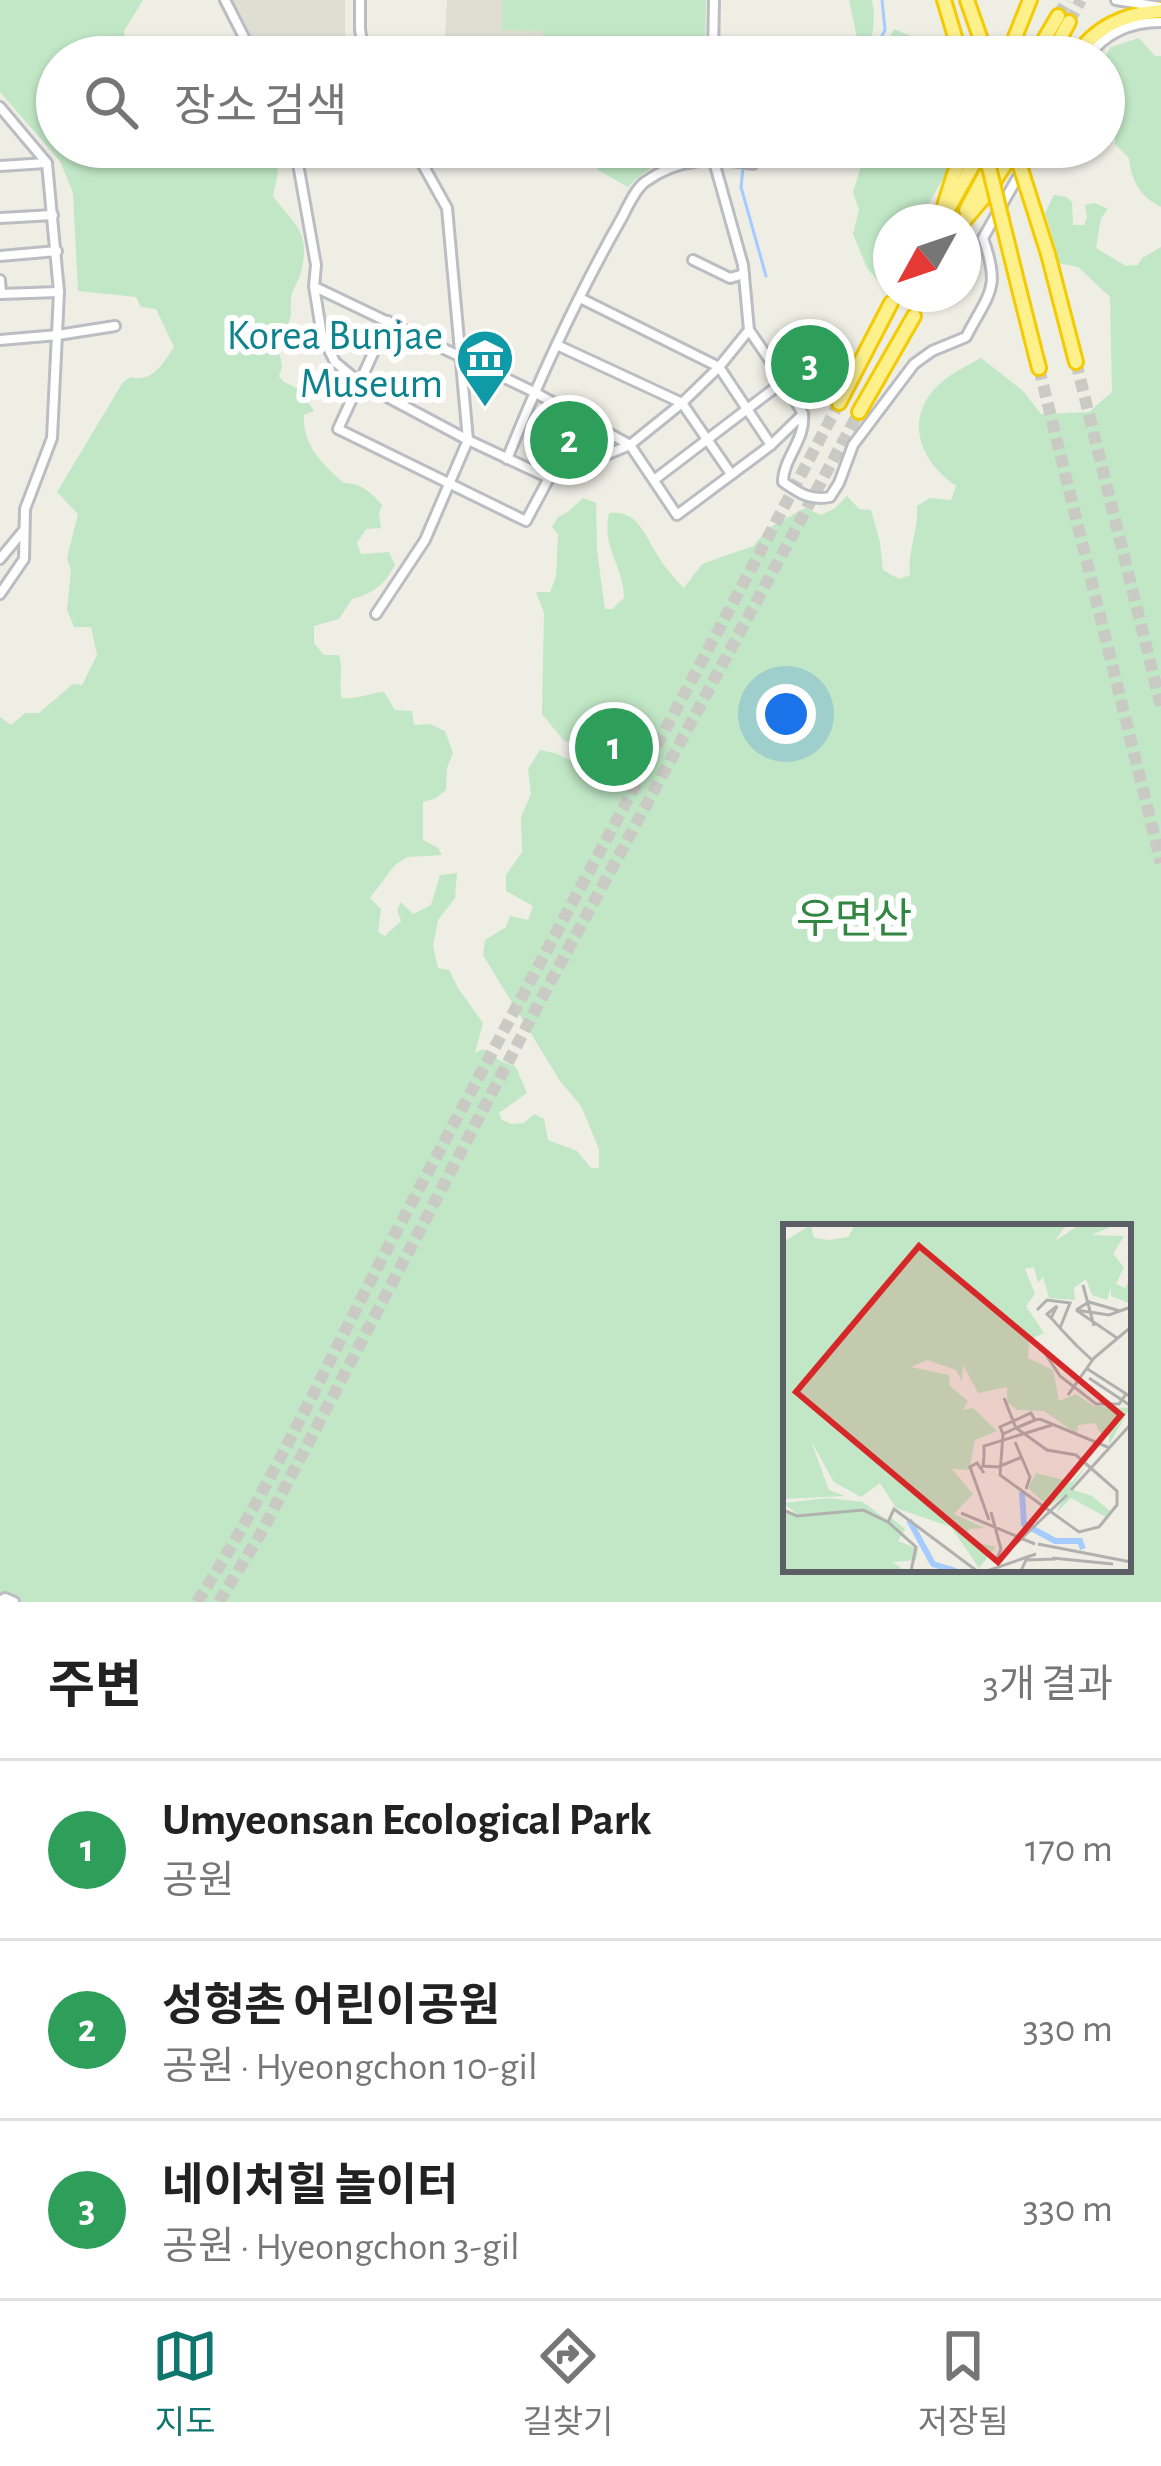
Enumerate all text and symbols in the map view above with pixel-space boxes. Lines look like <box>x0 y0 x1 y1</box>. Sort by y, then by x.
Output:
search box <box>36 36 1125 168</box>
icon: search <box>78 69 144 135</box>
text: 장소 검색 <box>174 85 347 130</box>
north arrow <box>873 204 981 312</box>
place label: Korea Bunjae Museum <box>226 315 443 405</box>
pin: 3 <box>771 319 849 409</box>
museum icon: Korea Bunjae Museum <box>454 327 516 409</box>
pin: 2 <box>530 395 608 485</box>
your location <box>756 684 816 744</box>
pin: 1 <box>575 702 653 792</box>
park label: 우면산 <box>796 898 912 941</box>
inset map <box>783 1224 1131 1572</box>
text: 주변 <box>48 1661 142 1712</box>
text: 3개 결과 <box>983 1666 1113 1705</box>
text: Umyeonsan Ecological Park <box>162 1798 651 1843</box>
text: 1 <box>80 1830 94 1869</box>
text: 170 m <box>1025 1830 1113 1869</box>
text: 공원 <box>162 1862 234 1901</box>
text: 성형촌 어린이공원 <box>162 1984 500 2029</box>
text: 2 <box>78 2010 96 2049</box>
text: 330 m <box>1023 2010 1113 2049</box>
text: 공원 · Hyeongchon 10-gil <box>162 2048 538 2087</box>
text: 네이처힐 놀이터 <box>162 2164 459 2209</box>
text: 3 <box>79 2190 95 2229</box>
text: 330 m <box>1023 2190 1113 2229</box>
text: 공원 · Hyeongchon 3-gil <box>162 2228 520 2267</box>
tab: 지도 <box>152 2323 218 2444</box>
tab: 길찾기 <box>522 2323 613 2444</box>
tab: 저장됨 <box>918 2323 1009 2444</box>

